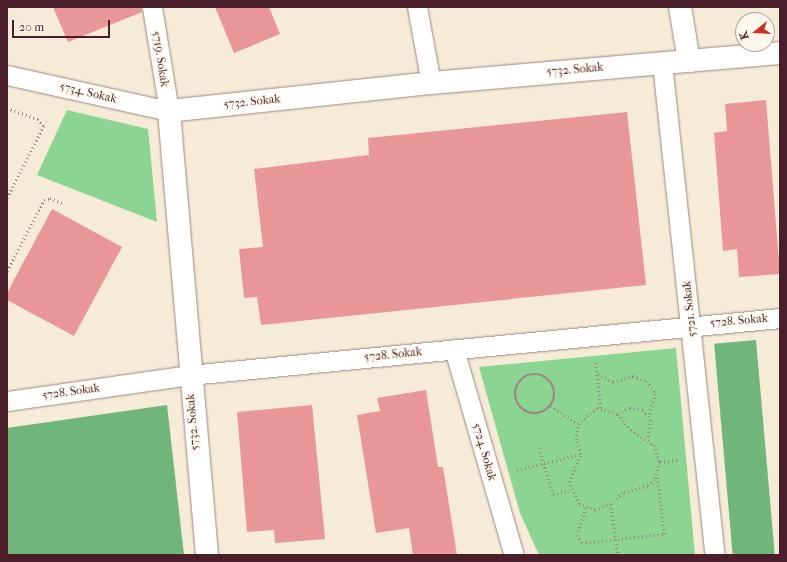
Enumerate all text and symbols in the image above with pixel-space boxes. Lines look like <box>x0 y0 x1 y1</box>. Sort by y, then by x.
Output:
scale bar <box>14 12 112 38</box>
north arrow <box>735 12 775 52</box>
text: 20 m <box>19 20 44 34</box>
street label: 5719. Sokak <box>148 30 172 88</box>
text: K <box>737 30 751 41</box>
street label: 5732. Sokak <box>546 60 604 80</box>
street label: 5734. Sokak <box>58 79 118 107</box>
street label: 5732. Sokak <box>223 92 281 112</box>
street label: 5721. Sokak <box>680 280 700 338</box>
street label: 5728. Sokak <box>709 311 769 331</box>
street label: 5728. Sokak <box>363 345 423 365</box>
street label: 5728. Sokak <box>41 381 101 403</box>
street label: 5732. Sokak <box>183 393 203 451</box>
street label: 5724. Sokak <box>469 421 499 483</box>

